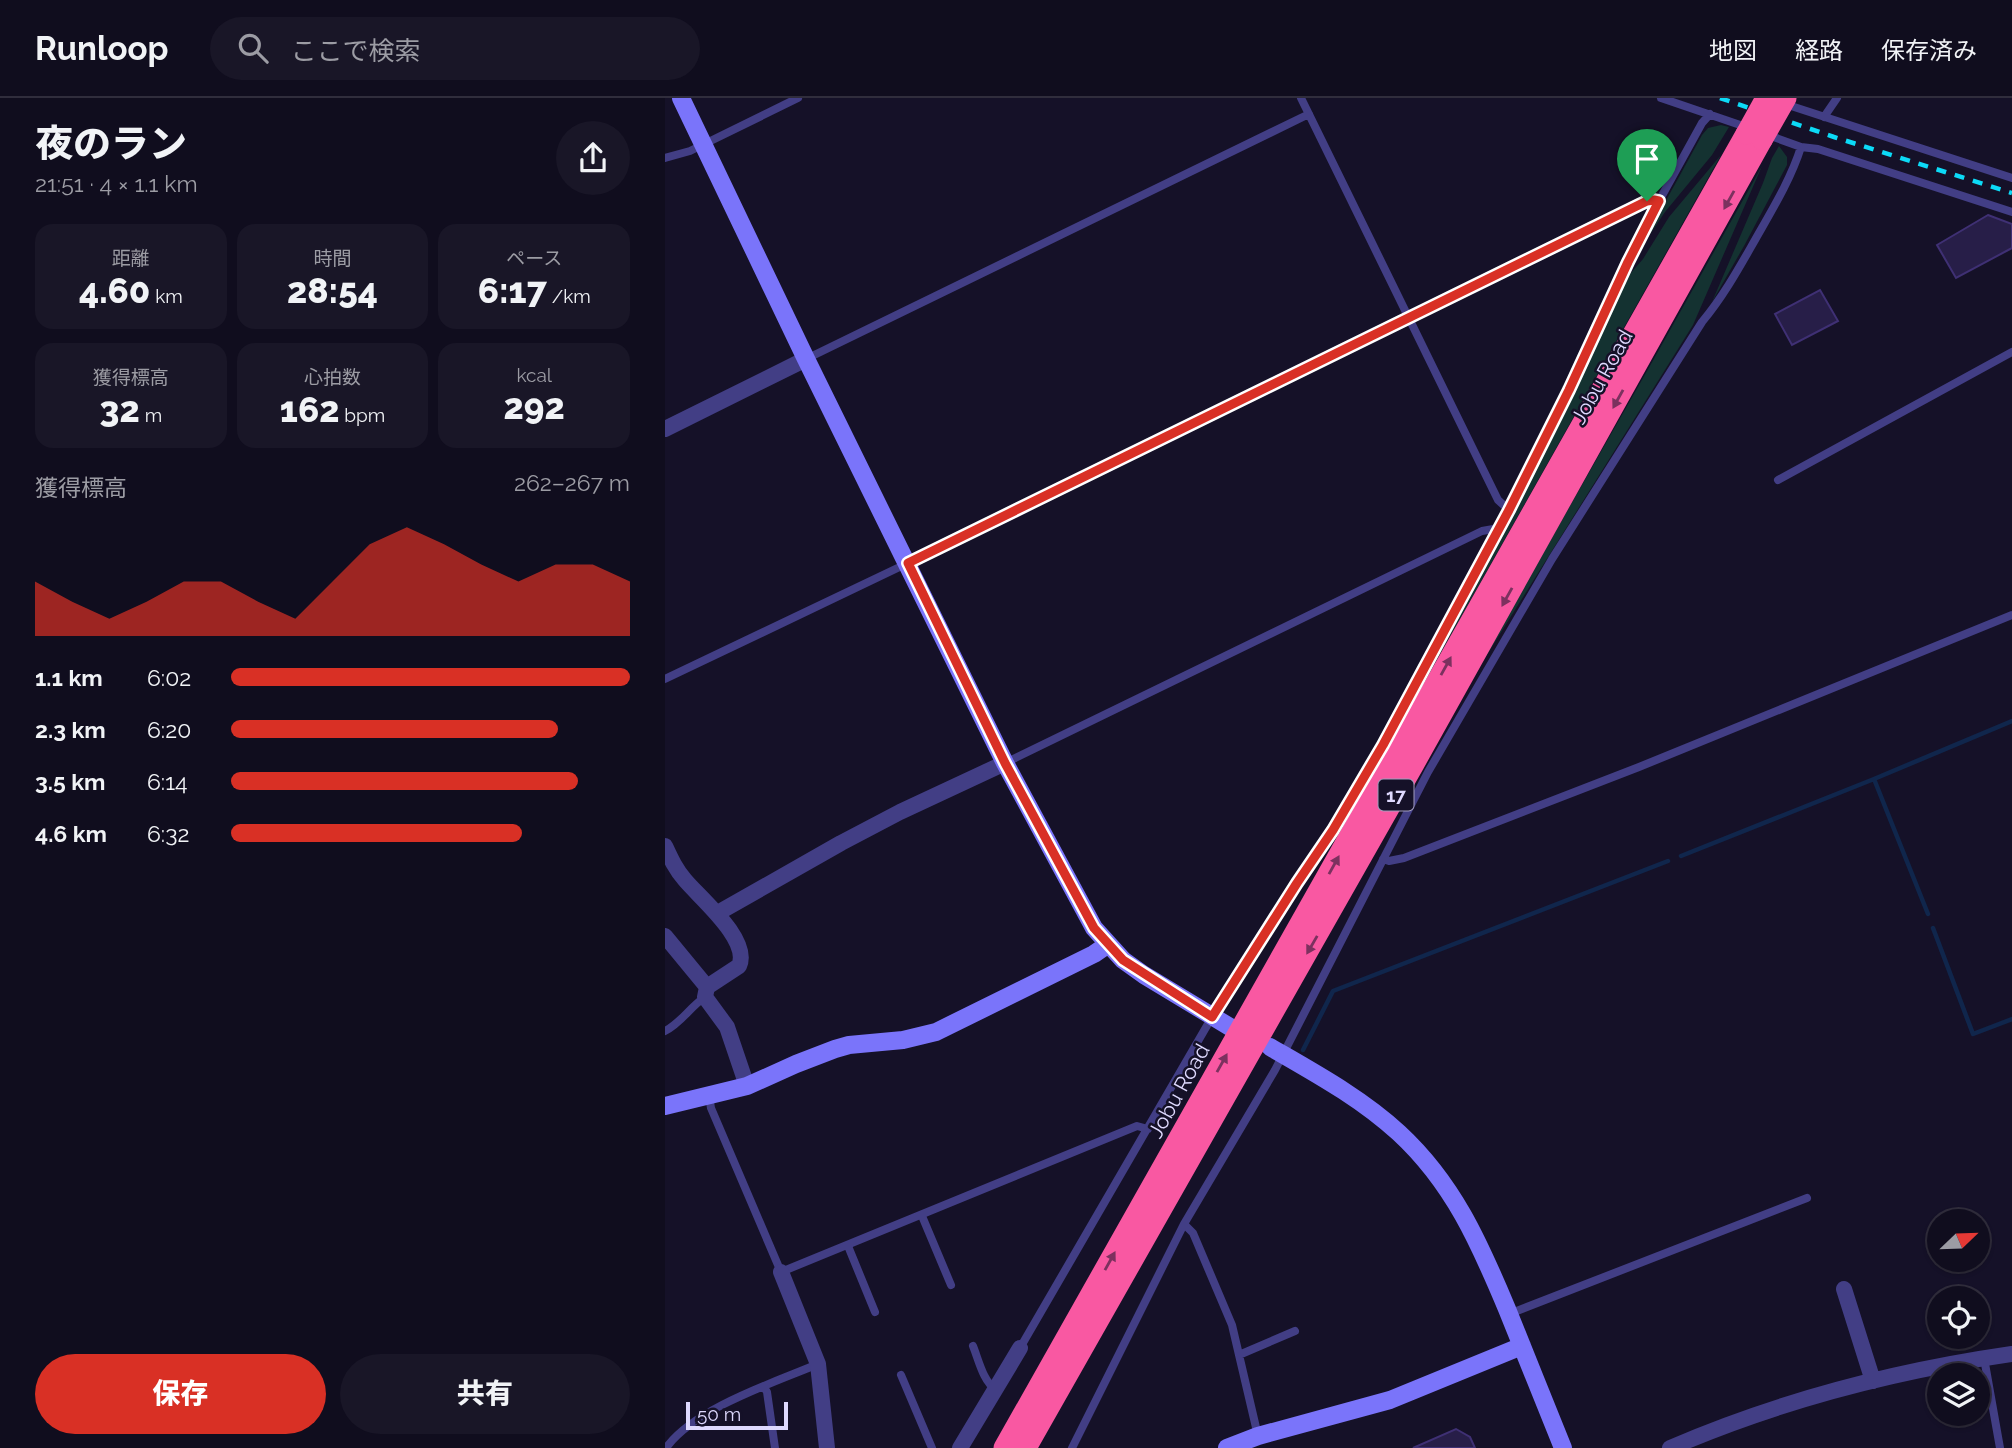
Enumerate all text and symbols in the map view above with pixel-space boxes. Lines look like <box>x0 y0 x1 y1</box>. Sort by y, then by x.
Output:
search box <box>210 17 700 80</box>
text: Runloop <box>35 29 168 68</box>
icon: search <box>234 29 272 67</box>
text: ここで検索 <box>290 36 420 66</box>
text: 地図 <box>1709 36 1757 65</box>
text: 経路 <box>1795 36 1843 65</box>
text: 保存済み <box>1881 36 1977 65</box>
text: 夜のラン <box>35 121 187 166</box>
button: share <box>556 121 630 195</box>
pin <box>1617 129 1677 201</box>
icon: arrive <box>1628 140 1666 178</box>
text: 21:51 · 4 × 1.1 km <box>35 170 198 197</box>
one-way arrow <box>1723 190 1735 210</box>
text: 距離 <box>112 247 150 269</box>
text: 時間 <box>313 247 352 269</box>
text: ペース <box>506 247 562 269</box>
text: 4.60 <box>79 270 150 311</box>
text: 28:54 <box>287 270 378 311</box>
text: 6:17 <box>478 270 547 311</box>
text: km <box>150 285 183 307</box>
text: /km <box>547 285 591 307</box>
street label: Jobu Road <box>1566 325 1638 428</box>
text: kcal <box>516 364 552 386</box>
text: 獲得標高 <box>93 366 169 388</box>
text: 心拍数 <box>304 366 361 388</box>
text: 292 <box>504 386 565 427</box>
text: 32 <box>100 389 140 430</box>
text: 162 <box>280 389 339 430</box>
one-way arrow <box>1612 389 1624 408</box>
text: m <box>140 404 162 426</box>
text: bpm <box>339 404 385 426</box>
text: 262–267 m <box>514 469 630 496</box>
text: 獲得標高 <box>35 474 127 501</box>
one-way arrow <box>1501 588 1513 607</box>
one-way arrow <box>1440 657 1452 676</box>
text: 1.1 km <box>35 664 103 691</box>
text: 6:02 <box>147 664 191 691</box>
text: 2.3 km <box>35 716 106 743</box>
text: 6:20 <box>147 716 191 743</box>
text: 3.5 km <box>35 768 106 795</box>
text: 6:14 <box>147 768 188 795</box>
road number: 17 <box>1379 780 1413 810</box>
text: 4.6 km <box>35 820 107 847</box>
text: 6:32 <box>147 820 189 847</box>
one-way arrow <box>1328 855 1340 874</box>
one-way arrow <box>1306 935 1318 955</box>
street label: Jobu Road <box>1143 1039 1215 1142</box>
one-way arrow <box>1216 1053 1228 1073</box>
north arrow <box>1927 1209 1990 1272</box>
map controls <box>1927 1209 1990 1426</box>
one-way arrow <box>1104 1251 1116 1271</box>
button: locate <box>1927 1286 1990 1349</box>
button: 保存 <box>35 1354 326 1434</box>
button: 共有 <box>340 1354 630 1434</box>
button: layers <box>1927 1363 1990 1426</box>
scale bar <box>686 1399 787 1431</box>
text: 50 m <box>697 1403 741 1425</box>

